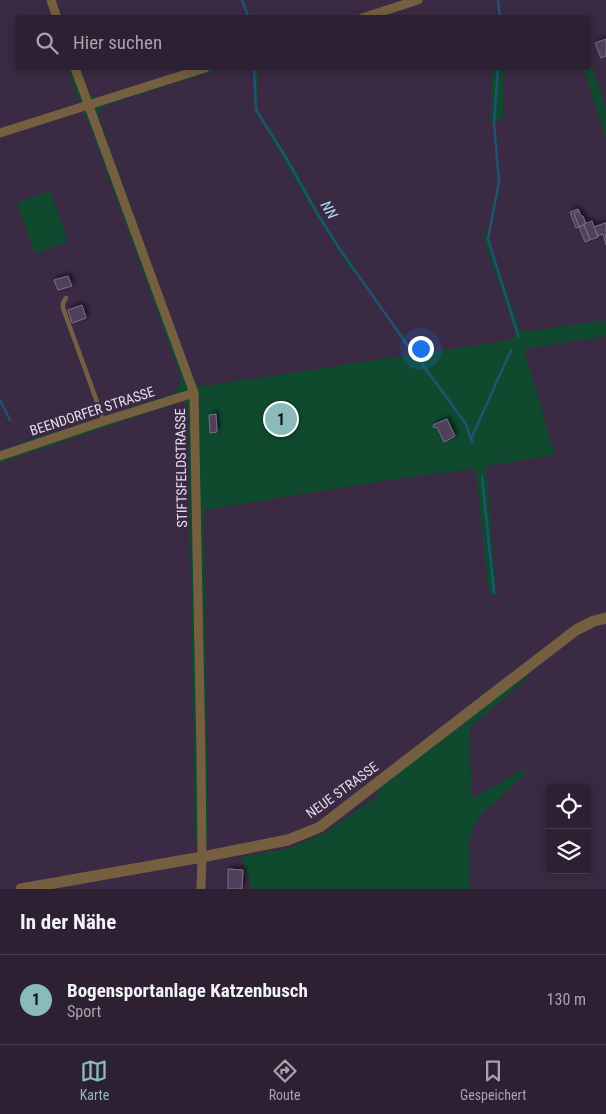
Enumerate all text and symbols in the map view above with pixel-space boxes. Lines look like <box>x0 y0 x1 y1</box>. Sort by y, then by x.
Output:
search box <box>15 15 591 70</box>
icon: search <box>33 29 61 57</box>
text: Hier suchen <box>73 31 162 54</box>
water label: NN <box>317 198 341 222</box>
your location <box>408 336 434 362</box>
street label: BEENDORFER STRASSE <box>28 383 156 439</box>
pin: 1 <box>265 400 297 438</box>
street label: STIFTSFELDSTRASSE <box>172 408 190 528</box>
street label: NEUE STRASSE <box>303 758 381 822</box>
map controls <box>546 784 591 874</box>
button: locate <box>546 784 591 829</box>
button: layers <box>546 829 591 874</box>
text: In der Nähe <box>20 910 116 934</box>
text: Bogensportanlage Katzenbusch <box>67 979 308 1002</box>
text: 1 <box>32 990 40 1009</box>
text: 130 m <box>547 990 586 1009</box>
text: Sport <box>67 1002 101 1021</box>
tab: Karte <box>80 1057 109 1103</box>
tab: Route <box>269 1057 301 1103</box>
tab: Gespeichert <box>460 1057 526 1103</box>

